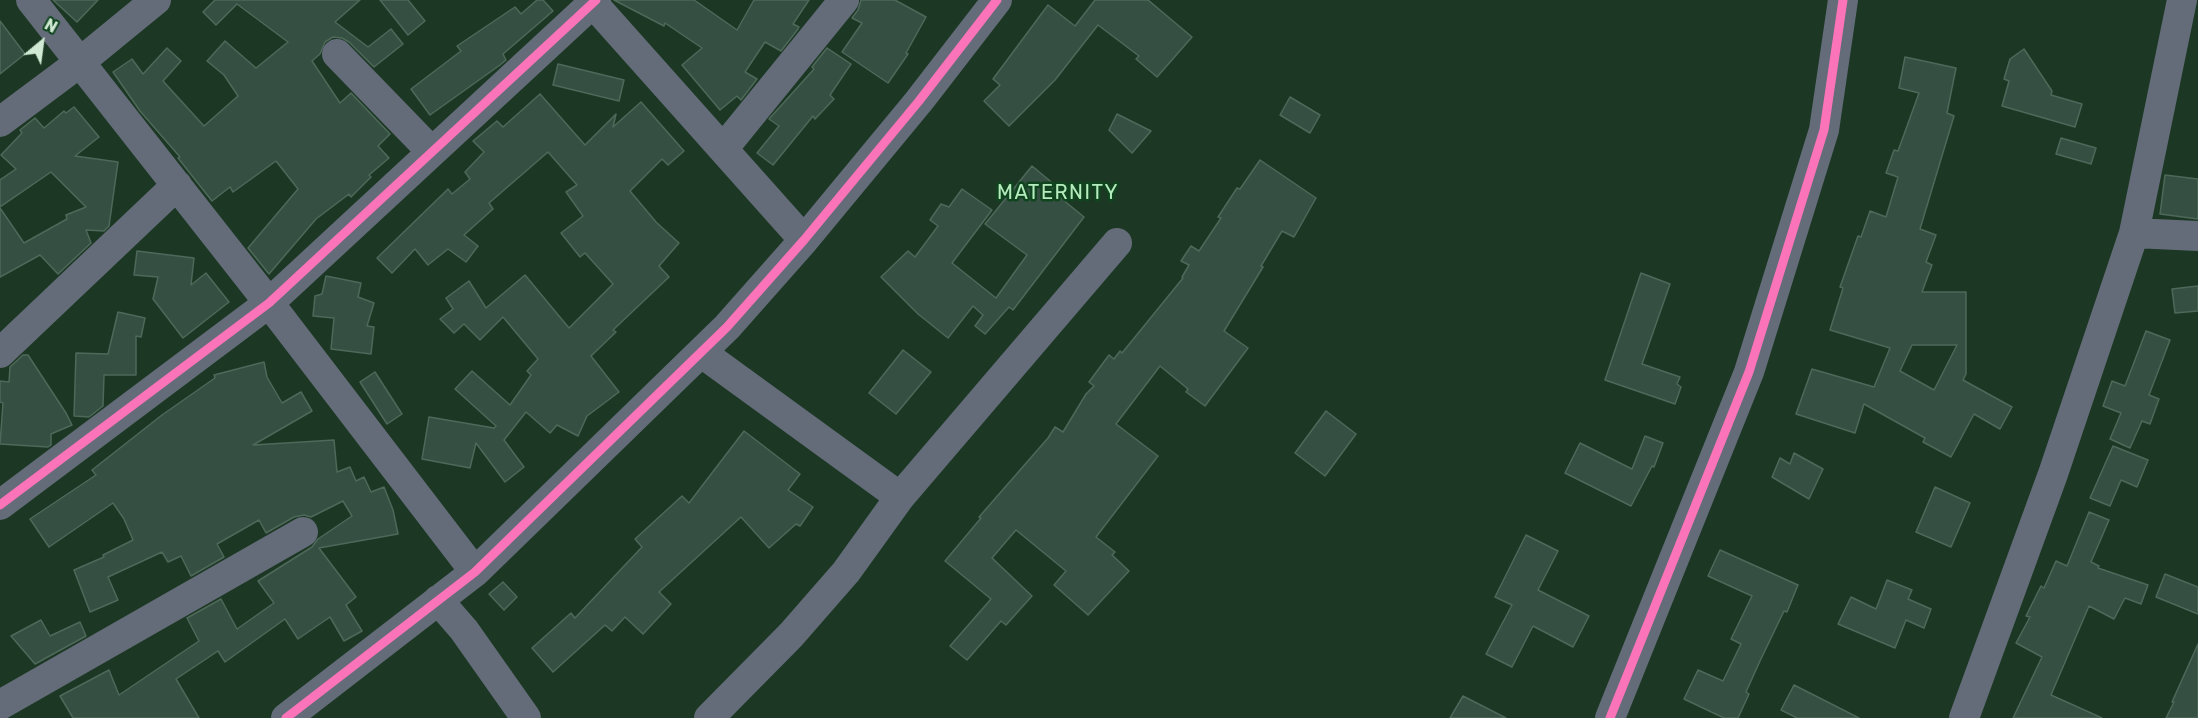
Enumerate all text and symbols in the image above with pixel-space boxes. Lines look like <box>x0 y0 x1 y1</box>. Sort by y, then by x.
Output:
north arrow <box>12 12 72 72</box>
text: N <box>41 15 61 37</box>
district label: MATERNITY <box>997 181 1119 205</box>

